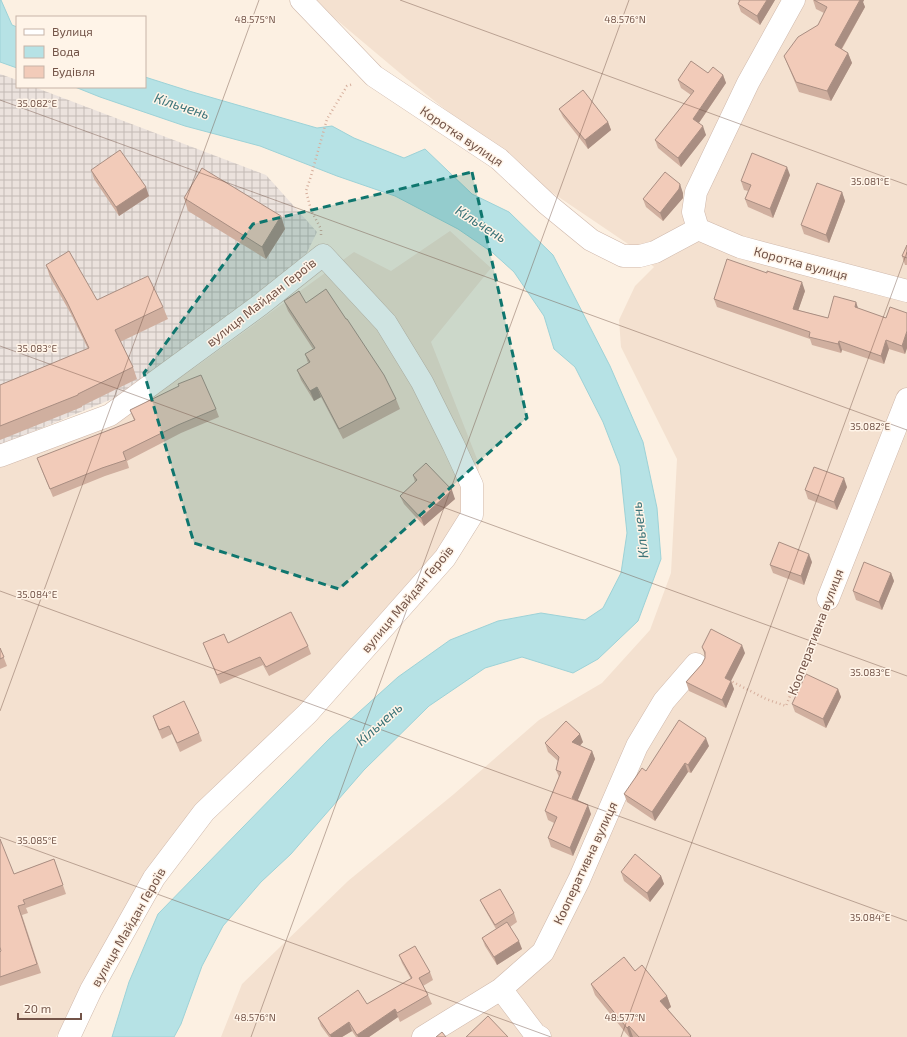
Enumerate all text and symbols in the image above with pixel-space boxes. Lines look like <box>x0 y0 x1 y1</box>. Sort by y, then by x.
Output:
text: 48.575°N <box>234 13 276 25</box>
text: 48.576°N <box>604 13 646 25</box>
legend <box>16 16 146 88</box>
text: Вулиця <box>52 24 93 39</box>
text: Вода <box>52 44 80 58</box>
text: Будівля <box>52 64 95 79</box>
water label: Кільчень <box>152 89 212 122</box>
text: 35.082°E <box>17 97 57 109</box>
street label: Коротка вулиця <box>417 102 507 170</box>
text: 35.081°E <box>851 175 890 187</box>
water label: Кільчень <box>453 201 510 246</box>
street label: Коротка вулиця <box>752 243 850 283</box>
street label: вулиця Майдан Героїв <box>203 254 319 350</box>
text: 35.083°E <box>17 342 57 354</box>
text: 35.082°E <box>850 420 890 432</box>
water label: Кільчень <box>628 501 651 559</box>
street label: вулиця Майдан Героїв <box>358 542 456 656</box>
street label: Кооперативна вулиця <box>784 567 846 697</box>
text: 35.084°E <box>17 588 58 600</box>
text: 35.083°E <box>850 666 890 678</box>
water label: Кільчень <box>352 698 406 749</box>
street label: Кооперативна вулиця <box>549 799 621 927</box>
text: 35.085°E <box>17 834 57 846</box>
street label: вулиця Майдан Героїв <box>87 865 169 989</box>
text: 35.084°E <box>850 911 891 923</box>
scale bar <box>18 995 81 1021</box>
text: 20 m <box>24 1001 51 1015</box>
text: 48.576°N <box>234 1011 276 1023</box>
text: 48.577°N <box>605 1011 645 1023</box>

